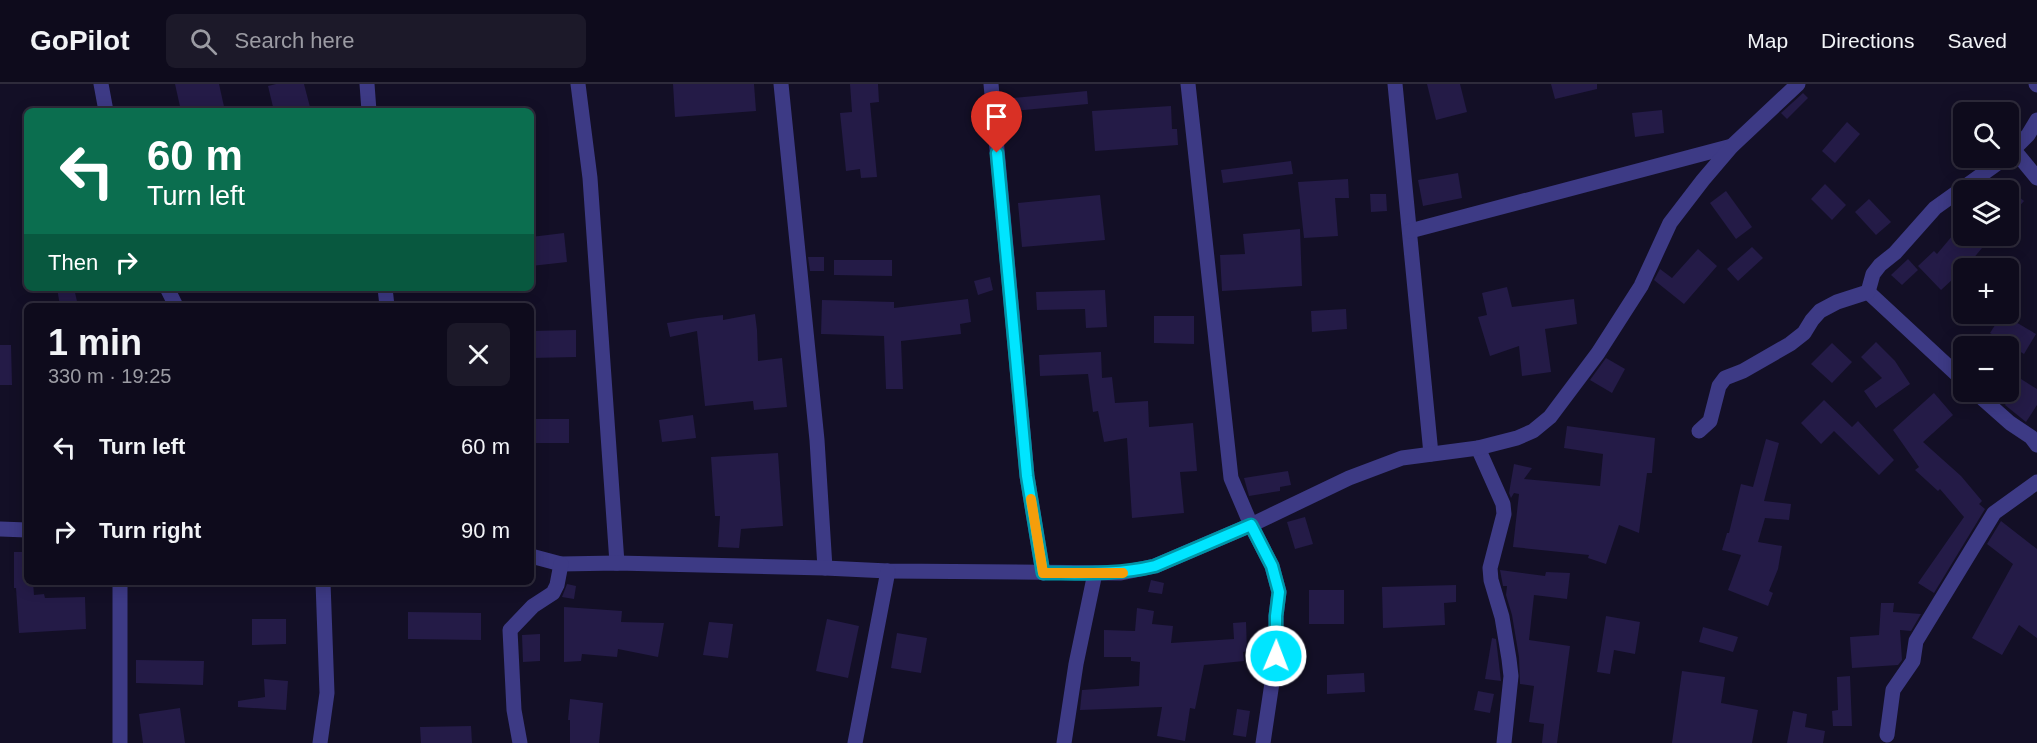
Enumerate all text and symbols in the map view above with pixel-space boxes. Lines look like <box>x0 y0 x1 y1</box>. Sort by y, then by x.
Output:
search box <box>166 14 586 68</box>
text: GoPilot <box>30 25 130 56</box>
icon: search <box>187 25 220 58</box>
text: Search here <box>235 28 354 53</box>
text: Map <box>1747 29 1788 52</box>
text: Directions <box>1821 29 1914 52</box>
text: Saved <box>1947 29 2007 52</box>
pin <box>971 91 1022 153</box>
icon: arrive <box>980 100 1013 133</box>
map controls <box>1953 102 2019 402</box>
button: search <box>1953 102 2019 168</box>
icon: left <box>48 132 126 210</box>
text: 60 m <box>147 132 243 179</box>
button: layers <box>1953 180 2019 246</box>
text: Turn left <box>147 181 245 211</box>
icon: right <box>110 246 143 279</box>
text: Then <box>48 250 98 275</box>
button: + <box>1953 258 2019 324</box>
text: 1 min <box>48 322 142 363</box>
button: close <box>447 323 510 386</box>
button: − <box>1953 336 2019 402</box>
text: 330 m · 19:25 <box>48 365 171 387</box>
icon: left <box>48 431 81 464</box>
text: Turn left <box>99 434 185 459</box>
text: 60 m <box>461 434 510 459</box>
icon: right <box>48 515 81 548</box>
text: Turn right <box>99 518 201 543</box>
text: 90 m <box>461 518 510 543</box>
position arrow <box>1244 624 1308 688</box>

